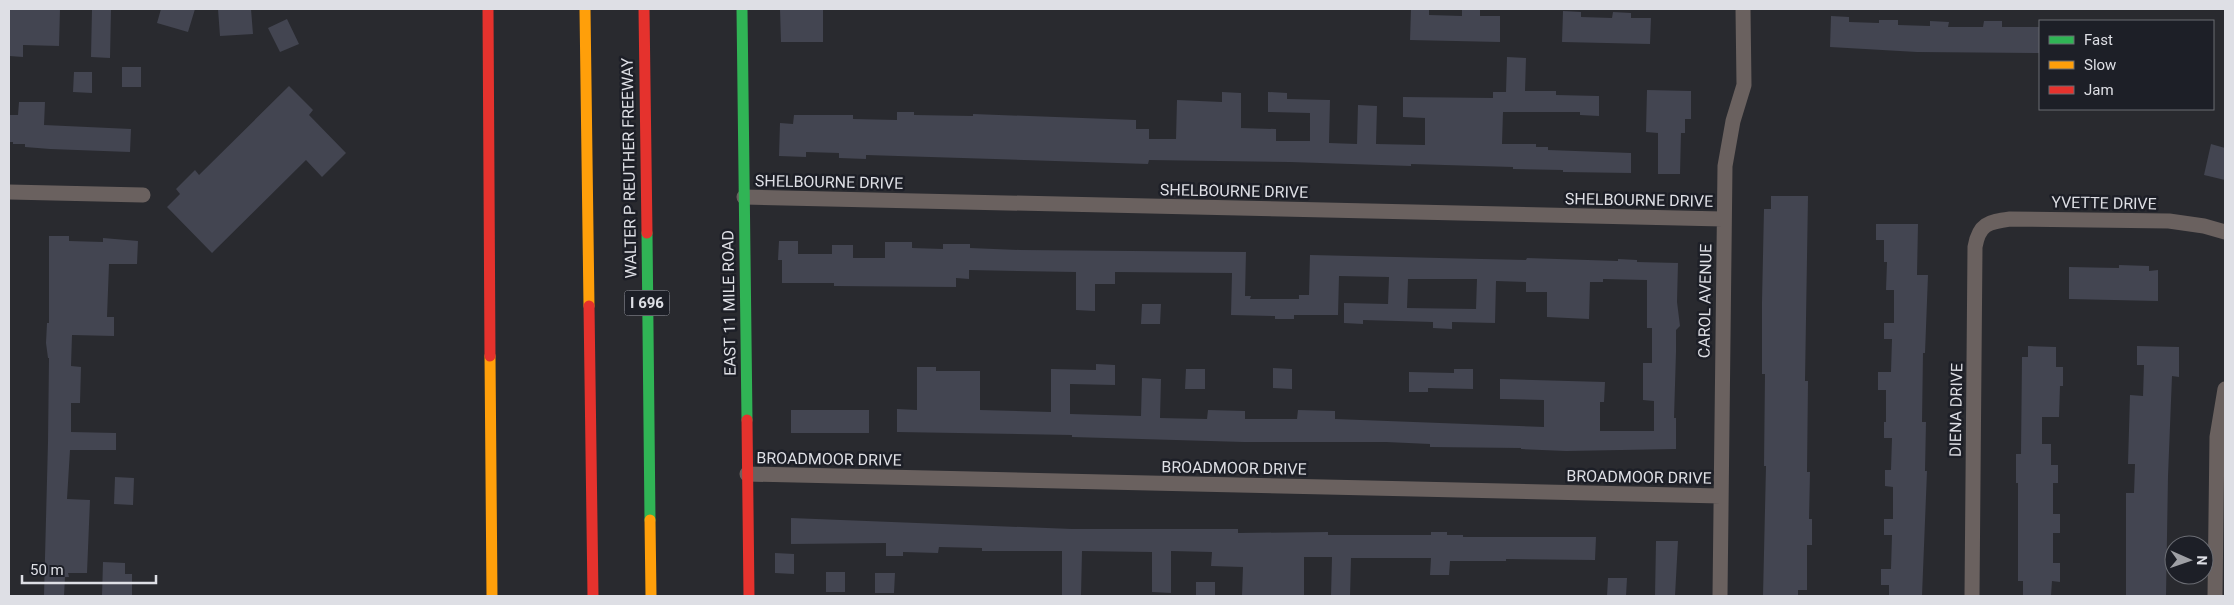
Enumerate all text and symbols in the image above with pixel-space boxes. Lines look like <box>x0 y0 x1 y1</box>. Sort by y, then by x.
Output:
legend <box>2039 20 2214 110</box>
text: Fast <box>2084 31 2113 49</box>
text: Slow <box>2084 56 2116 74</box>
street label: WALTER P REUTHER FREEWAY <box>618 57 640 278</box>
text: Jam <box>2084 81 2114 99</box>
street label: SHELBOURNE DRIVE <box>755 171 903 193</box>
street label: SHELBOURNE DRIVE <box>1160 180 1308 202</box>
street label: SHELBOURNE DRIVE <box>1565 189 1713 211</box>
street label: YVETTE DRIVE <box>2051 193 2157 213</box>
street label: EAST 11 MILE ROAD <box>718 230 740 376</box>
street label: CAROL AVENUE <box>1695 244 1715 358</box>
road number: I 696 <box>624 290 670 316</box>
street label: DIENA DRIVE <box>1946 363 1966 457</box>
street label: BROADMOOR DRIVE <box>756 448 902 470</box>
street label: BROADMOOR DRIVE <box>1161 457 1307 479</box>
street label: BROADMOOR DRIVE <box>1566 466 1712 488</box>
north arrow <box>2164 535 2214 585</box>
scale bar <box>22 552 156 584</box>
text: N <box>2194 555 2210 566</box>
text: 50 m <box>30 561 64 579</box>

